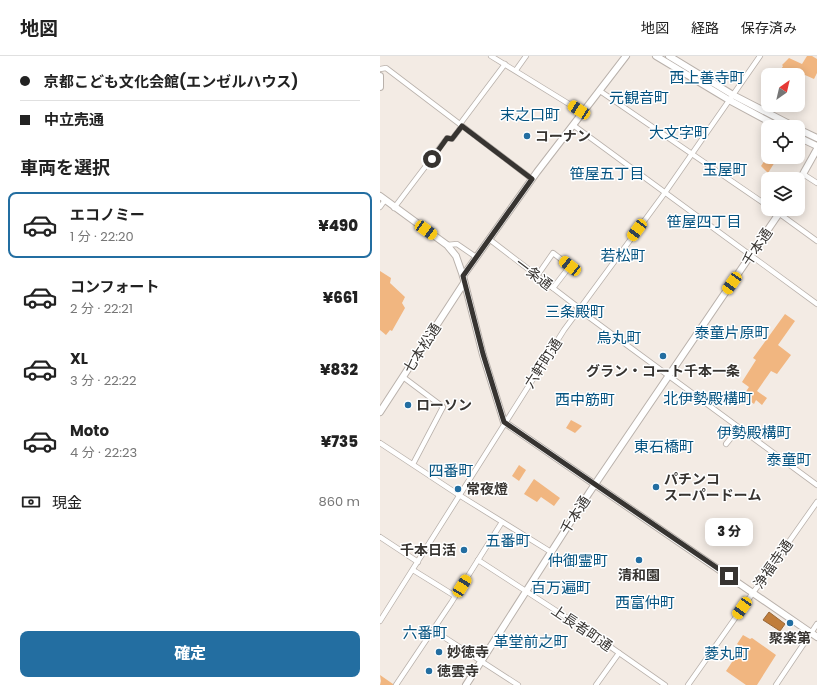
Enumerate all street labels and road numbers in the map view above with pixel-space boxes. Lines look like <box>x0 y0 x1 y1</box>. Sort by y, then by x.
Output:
street label: 千本通 <box>737 224 777 270</box>
street label: 一条通 <box>511 253 557 295</box>
street label: 七本松通 <box>398 319 446 377</box>
street label: 六軒町通 <box>519 334 567 392</box>
street label: 千本通 <box>555 492 595 538</box>
street label: 浄福寺通 <box>749 535 797 593</box>
street label: 上長者町通 <box>547 600 617 656</box>

